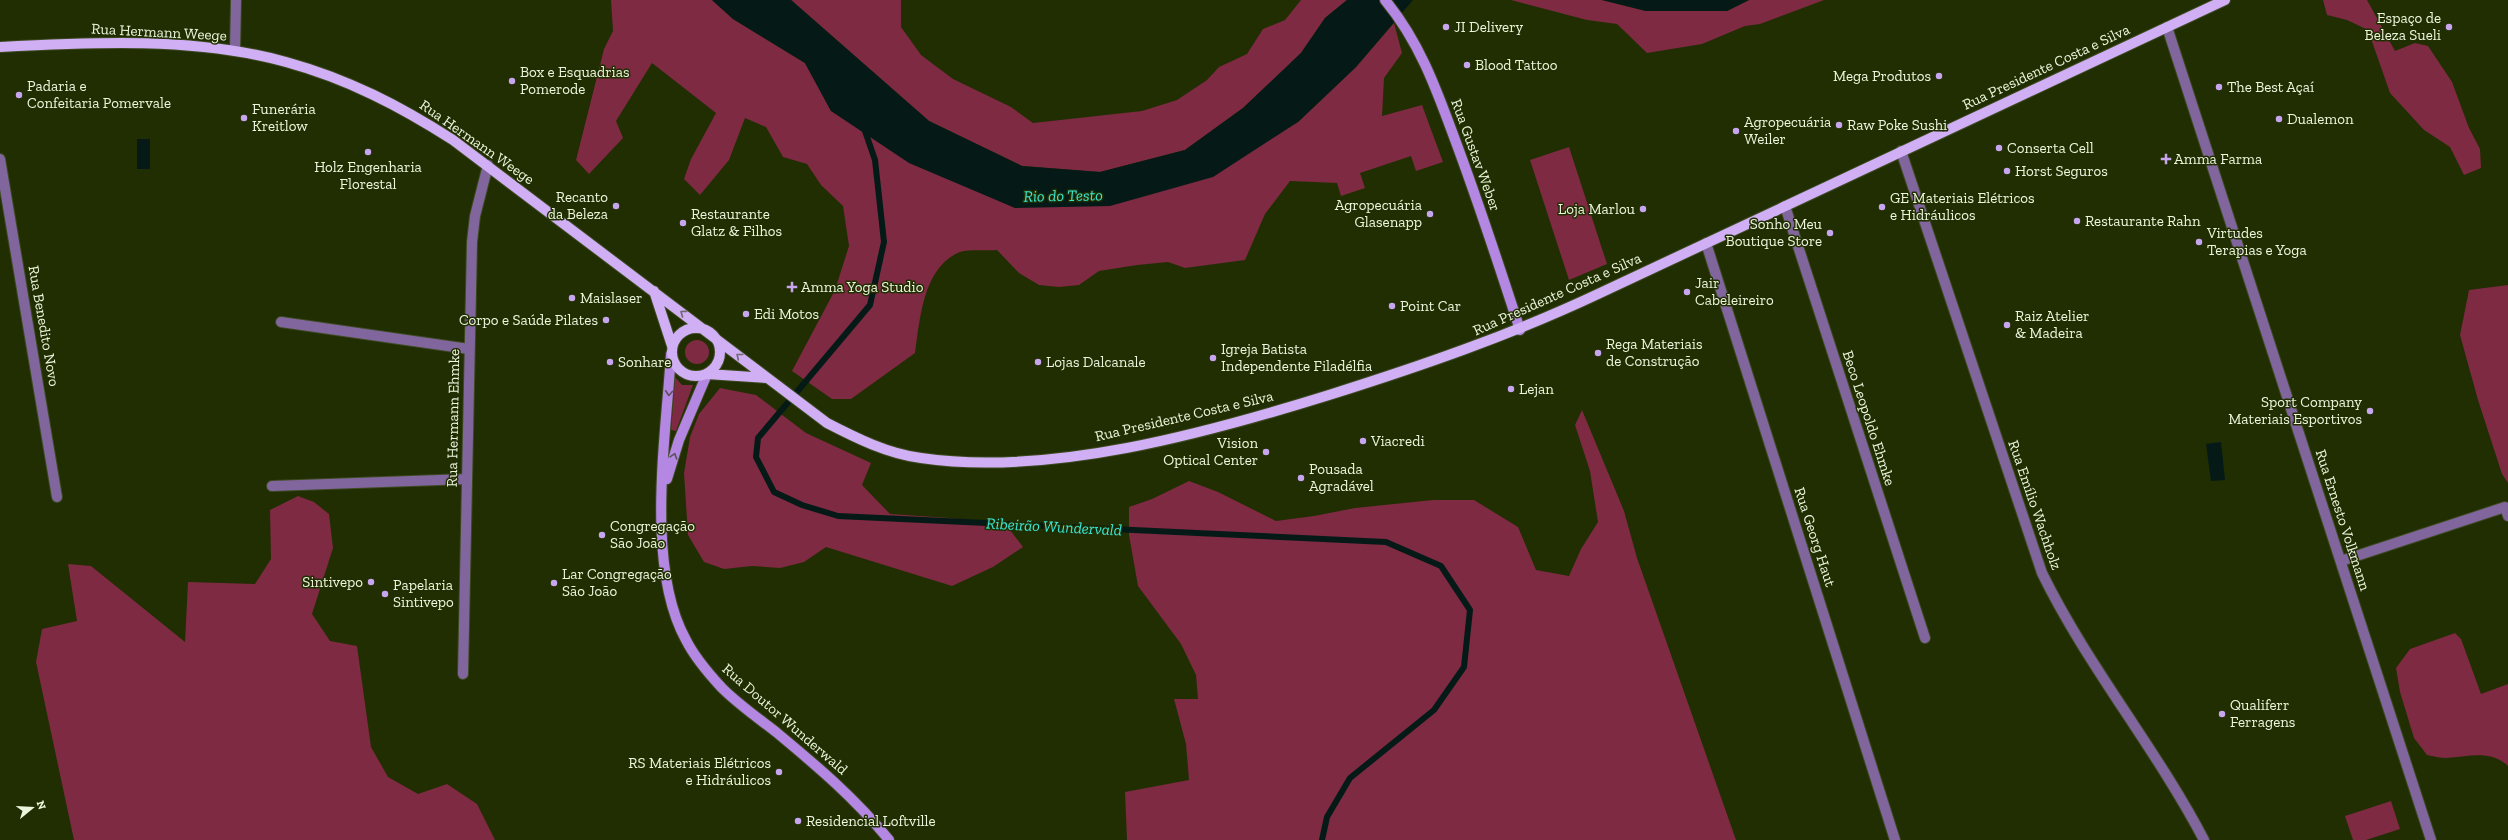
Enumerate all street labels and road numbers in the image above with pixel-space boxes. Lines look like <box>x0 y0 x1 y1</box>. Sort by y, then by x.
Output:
street label: Rua Hermann Weege <box>91 19 227 45</box>
street label: Rua Presidente Costa e Silva <box>1960 20 2132 114</box>
street label: Rua Hermann Weege <box>416 96 538 188</box>
street label: Rua Gustav Weber <box>1447 96 1505 214</box>
street label: Rua Presidente Costa e Silva <box>1470 249 1644 339</box>
street label: Rua Benedito Novo <box>25 264 64 388</box>
street label: Beco Leopoldo Ehmke <box>1839 348 1899 488</box>
street label: Rua Hermann Ehmke <box>443 349 463 487</box>
street label: Rua Presidente Costa e Silva <box>1093 387 1275 445</box>
street label: Rua Emílio Wachholz <box>2004 438 2066 572</box>
street label: Rua Ernesto Volkmann <box>2312 447 2374 593</box>
street label: Rua Georg Haut <box>1790 485 1840 590</box>
street label: Rua Doutor Wunderwald <box>719 660 852 779</box>

